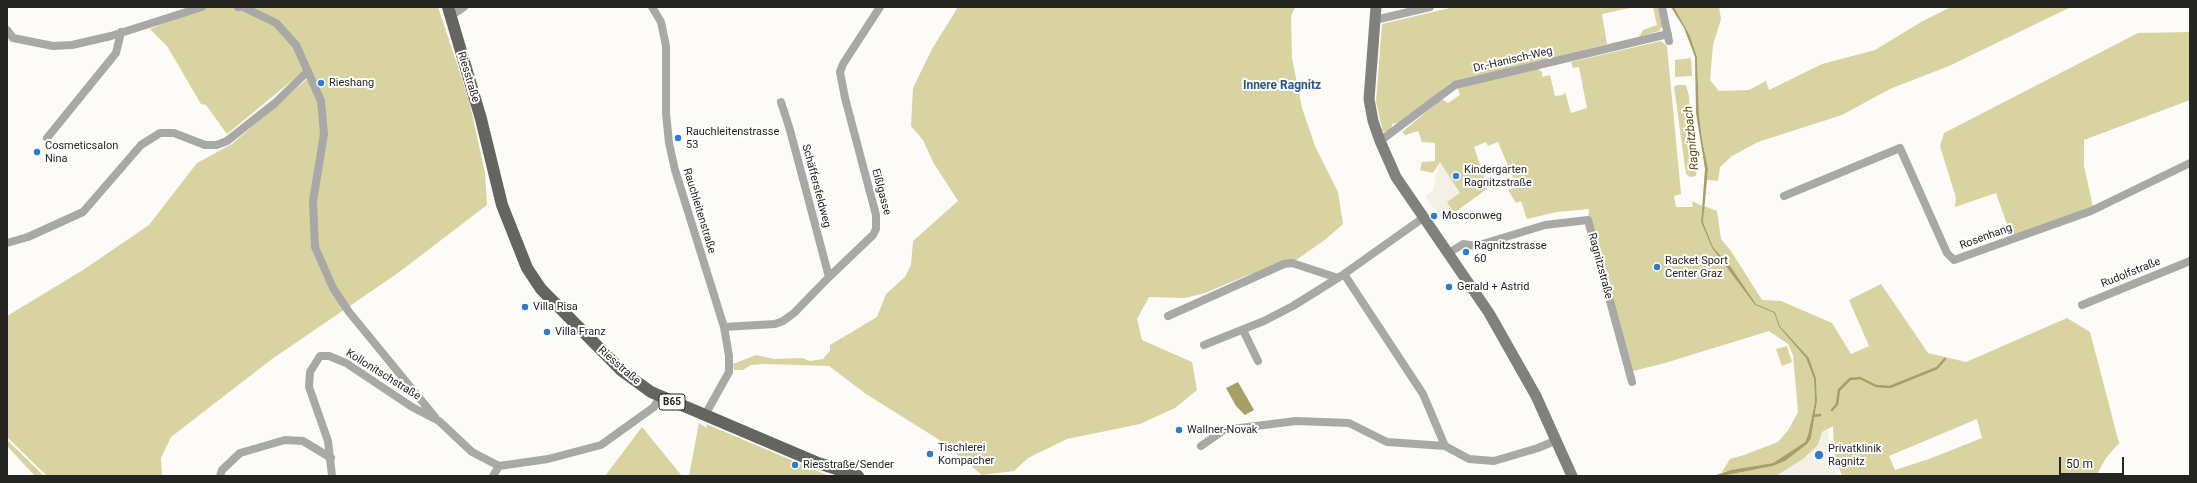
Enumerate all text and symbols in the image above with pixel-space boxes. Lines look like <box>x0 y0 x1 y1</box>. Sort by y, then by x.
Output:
street label: Dr.-Hanisch-Weg <box>1472 44 1554 76</box>
street label: Riesstraße <box>454 50 482 104</box>
place label: Rieshang <box>329 76 374 90</box>
marker: Rieshang <box>316 78 326 88</box>
district label: Innere Ragnitz <box>1243 79 1321 93</box>
water label: Ragnitzbach <box>1681 105 1703 171</box>
place label: Rauchleitenstrasse 53 <box>686 125 779 151</box>
marker: Rauchleitenstrasse 53 <box>673 133 683 143</box>
place label: Cosmeticsalon Nina <box>45 139 118 165</box>
street label: Schäffersfeldweg <box>799 143 833 229</box>
marker: Cosmeticsalon Nina <box>32 147 42 157</box>
place label: Kindergarten Ragnitzstraße <box>1464 163 1532 189</box>
street label: Rauchleitenstraße <box>680 167 718 255</box>
street label: Eißlgasse <box>868 167 894 217</box>
marker: Kindergarten Ragnitzstraße <box>1451 171 1461 181</box>
place label: Mosconweg <box>1442 209 1502 223</box>
marker: Mosconweg <box>1429 211 1439 221</box>
street label: Rosenhang <box>1958 221 2014 253</box>
street label: Ragnitzstraße <box>1585 232 1615 300</box>
place label: Ragnitzstrasse 60 <box>1474 239 1547 265</box>
marker: Ragnitzstrasse 60 <box>1461 247 1471 257</box>
place label: Racket Sport Center Graz <box>1665 254 1728 280</box>
street label: Rudolfstraße <box>2099 255 2163 291</box>
marker: Racket Sport Center Graz <box>1652 262 1662 272</box>
place label: Gerald + Astrid <box>1457 280 1529 294</box>
marker: Gerald + Astrid <box>1444 282 1454 292</box>
place label: Villa Risa <box>533 300 578 314</box>
marker: Villa Risa <box>520 302 530 312</box>
place label: Villa Franz <box>555 325 606 339</box>
marker: Villa Franz <box>542 327 552 337</box>
street label: Riesstraße <box>595 344 643 388</box>
street label: Kollonitschstraße <box>343 347 423 403</box>
road number: B65 <box>659 394 685 410</box>
place label: Wallner-Novak <box>1187 423 1257 437</box>
marker: Wallner-Novak <box>1174 425 1184 435</box>
place label: Tischlerei Kompacher <box>938 441 994 467</box>
place label: Privatklinik Ragnitz <box>1828 442 1881 468</box>
marker: Tischlerei Kompacher <box>925 449 935 459</box>
marker: Privatklinik Ragnitz <box>1813 449 1825 461</box>
scale bar <box>2061 449 2126 475</box>
text: 50 m <box>2066 457 2093 471</box>
place label: Riesstraße/Sender <box>803 458 894 472</box>
marker: Riesstraße/Sender <box>790 460 800 470</box>

